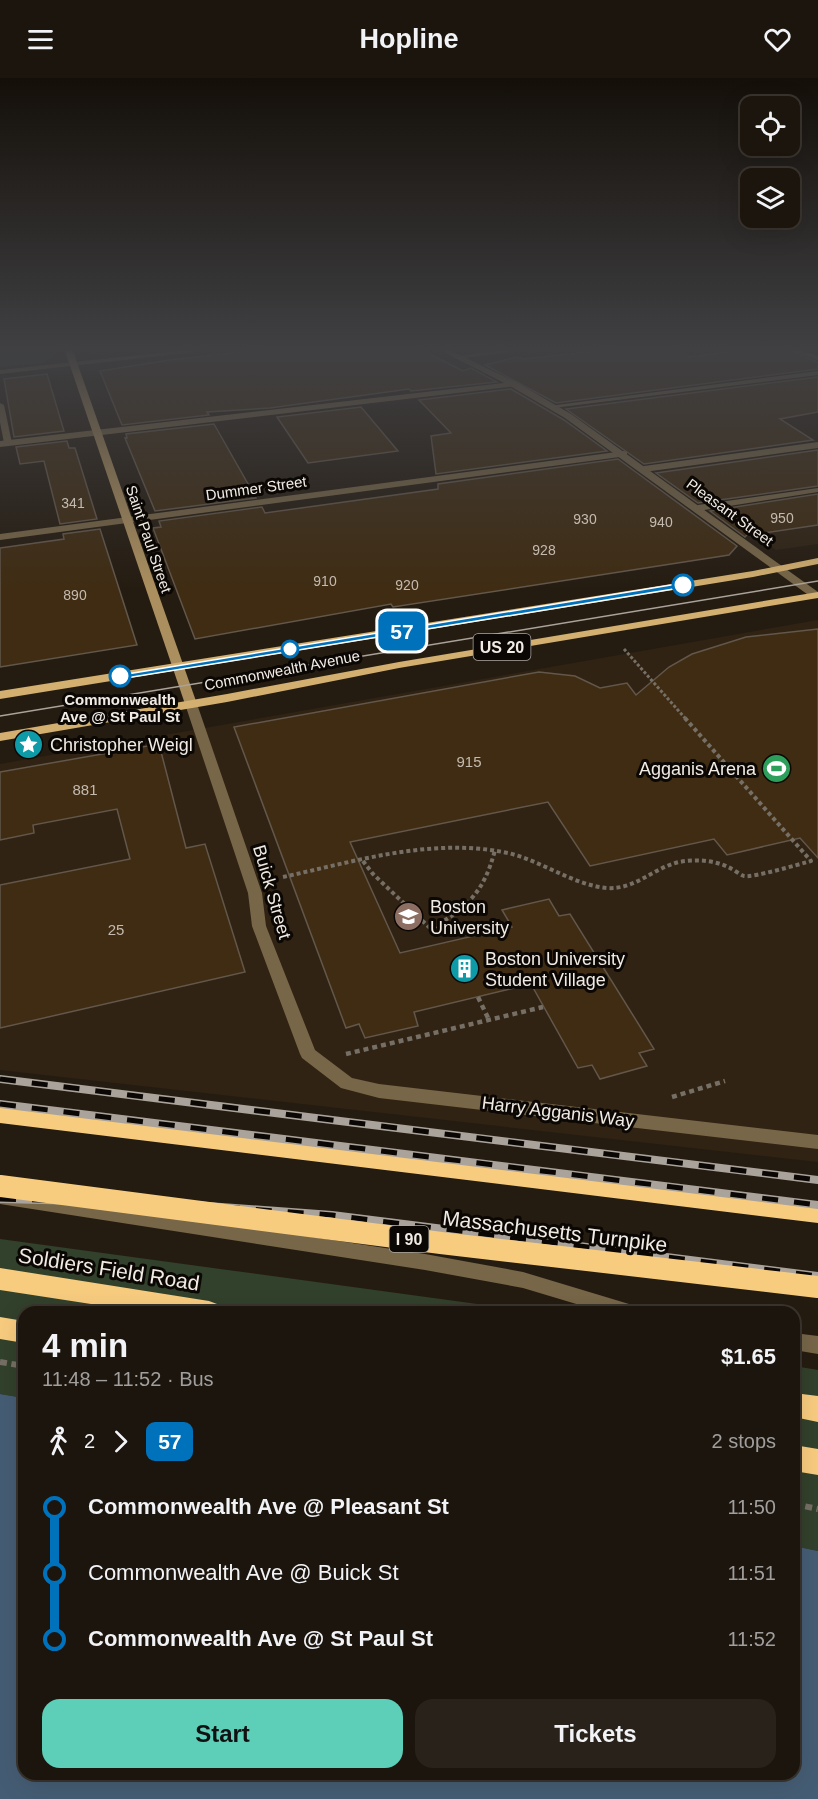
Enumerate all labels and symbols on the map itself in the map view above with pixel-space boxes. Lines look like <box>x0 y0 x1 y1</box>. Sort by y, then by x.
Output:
street label: Dummer Street <box>204 472 308 503</box>
street label: Pleasant Street <box>684 475 777 550</box>
street label: Saint Paul Street <box>123 483 176 596</box>
house number: 341 <box>61 495 85 511</box>
house number: 950 <box>770 510 794 526</box>
house number: 930 <box>573 511 597 527</box>
house number: 940 <box>649 514 673 530</box>
house number: 928 <box>532 542 556 558</box>
house number: 910 <box>313 573 337 589</box>
unlabelled marker <box>672 574 694 596</box>
house number: 920 <box>395 577 419 593</box>
house number: 890 <box>63 587 87 603</box>
line badge: 57 <box>375 612 429 650</box>
road number: US 20 <box>474 634 530 660</box>
unlabelled marker <box>281 640 299 658</box>
street label: Commonwealth Avenue <box>203 647 361 693</box>
marker: Commonwealth Ave @ St Paul St <box>109 665 131 687</box>
place label: Commonwealth Ave @ St Paul St <box>60 691 180 725</box>
place icon: Christopher Weigl <box>13 729 45 761</box>
place label: Christopher Weigl <box>50 735 193 755</box>
house number: 915 <box>456 753 482 770</box>
sports icon: Agganis Arena <box>761 753 793 785</box>
place label: Agganis Arena <box>639 759 757 779</box>
house number: 881 <box>72 781 98 798</box>
street label: Buick Street <box>249 843 295 941</box>
place label: Boston University <box>430 897 509 938</box>
school or university icon: Boston University <box>393 901 425 933</box>
house number: 25 <box>108 921 124 938</box>
place label: Boston University Student Village <box>485 949 625 990</box>
building icon: Boston University Student Village <box>448 953 480 985</box>
street label: Harry Agganis Way <box>481 1093 635 1131</box>
street label: Massachusetts Turnpike <box>441 1206 669 1256</box>
road number: I 90 <box>390 1226 428 1252</box>
street label: Soldiers Field Road <box>17 1243 201 1295</box>

